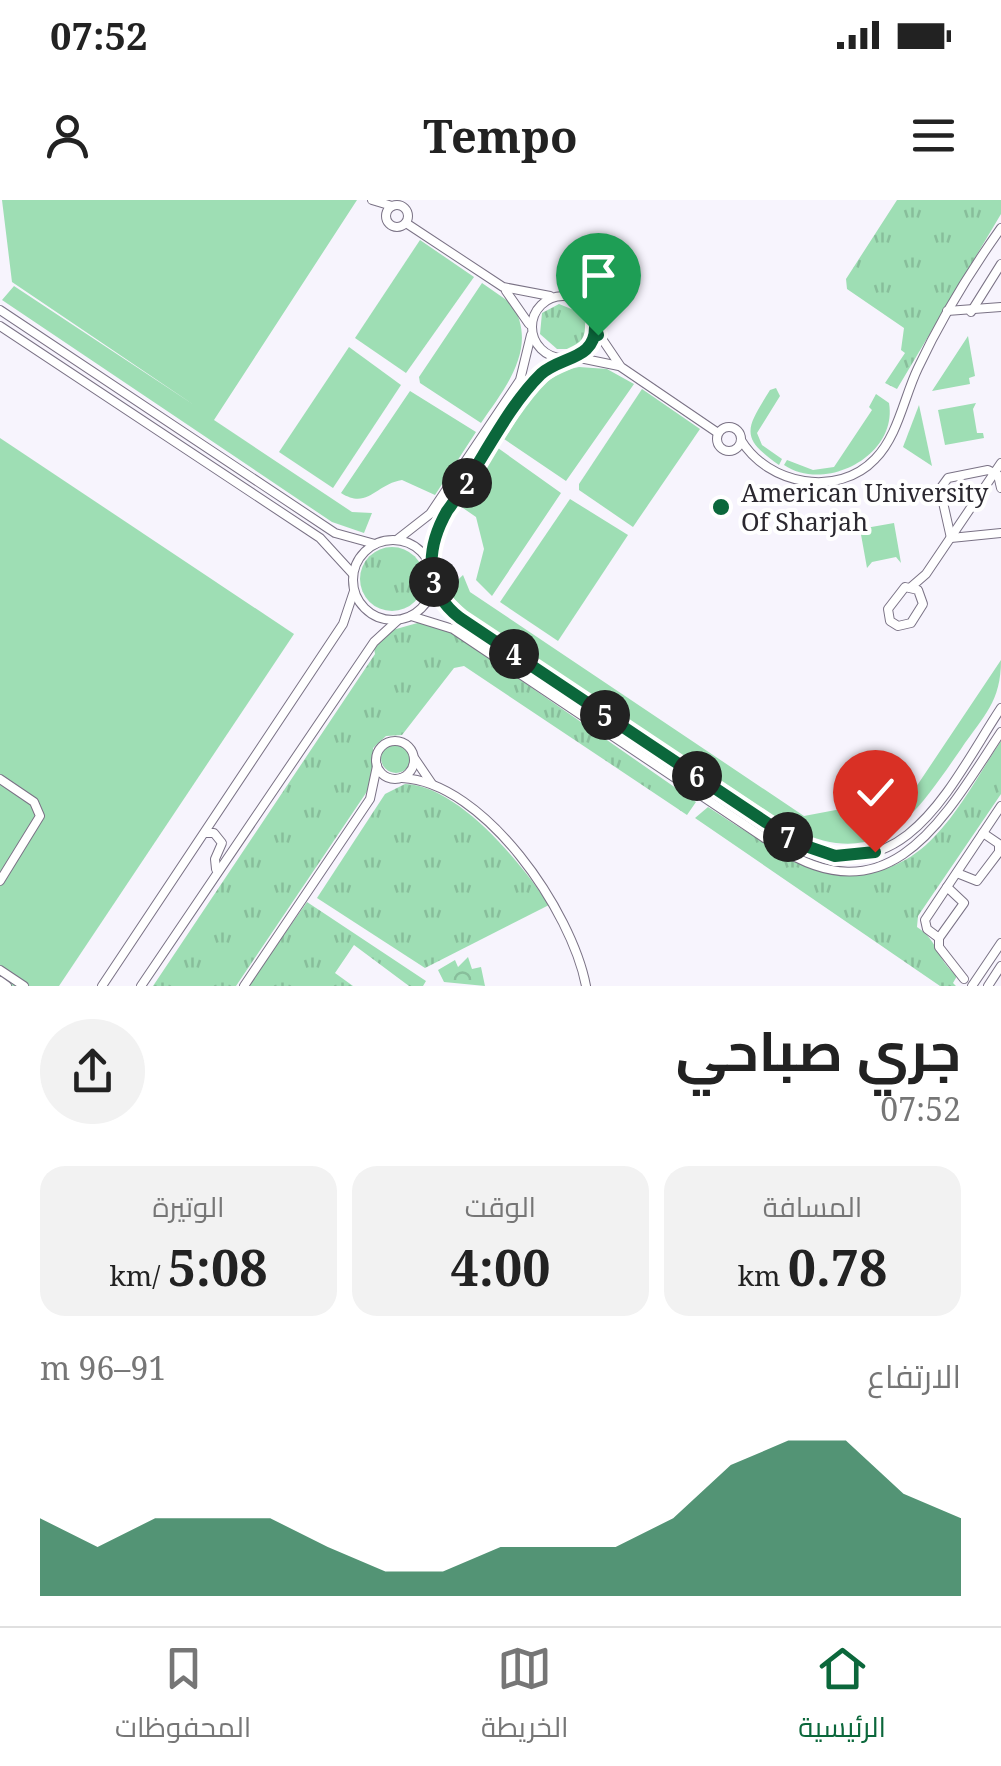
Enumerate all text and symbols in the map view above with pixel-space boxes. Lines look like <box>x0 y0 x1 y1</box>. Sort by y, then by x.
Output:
text: 07:52 <box>50 9 147 61</box>
text: Tempo <box>423 105 578 166</box>
icon: person <box>40 108 95 163</box>
icon: menu <box>906 108 961 163</box>
pin <box>556 233 641 336</box>
icon: arrive <box>571 248 626 303</box>
pin: 2 <box>442 458 492 508</box>
text: 2 <box>459 464 475 502</box>
place label: American University Of Sharjah <box>741 475 989 538</box>
marker: American University Of Sharjah <box>710 496 732 518</box>
pin: 3 <box>409 557 459 607</box>
text: 3 <box>426 563 442 601</box>
pin: 4 <box>489 629 539 679</box>
text: 4 <box>506 635 522 673</box>
pin: 5 <box>580 690 630 740</box>
text: 5 <box>597 696 613 734</box>
pin <box>833 750 918 853</box>
pin: 6 <box>672 751 722 801</box>
text: 6 <box>689 757 705 795</box>
icon: check <box>848 765 903 820</box>
pin: 7 <box>763 812 813 862</box>
text: 7 <box>780 818 796 856</box>
text: جري صباحي <box>676 1012 961 1087</box>
button: share <box>40 1019 145 1124</box>
text: 07:52 <box>880 1087 961 1130</box>
text: الوتيرة <box>153 1187 224 1225</box>
text: الوقت <box>465 1187 536 1225</box>
text: المسافة <box>763 1187 862 1225</box>
text: 5:08 <box>168 1233 268 1301</box>
text: 4:00 <box>451 1233 550 1301</box>
text: 0.78 <box>788 1233 887 1301</box>
text: /km <box>109 1256 168 1294</box>
text: km <box>738 1256 788 1294</box>
text: 91–96 m <box>40 1346 166 1389</box>
text: الارتفاع <box>867 1354 961 1397</box>
tab: المحفوظات <box>115 1641 251 1753</box>
tab: الخريطة <box>481 1641 568 1753</box>
tab: الرئيسية <box>798 1641 886 1753</box>

